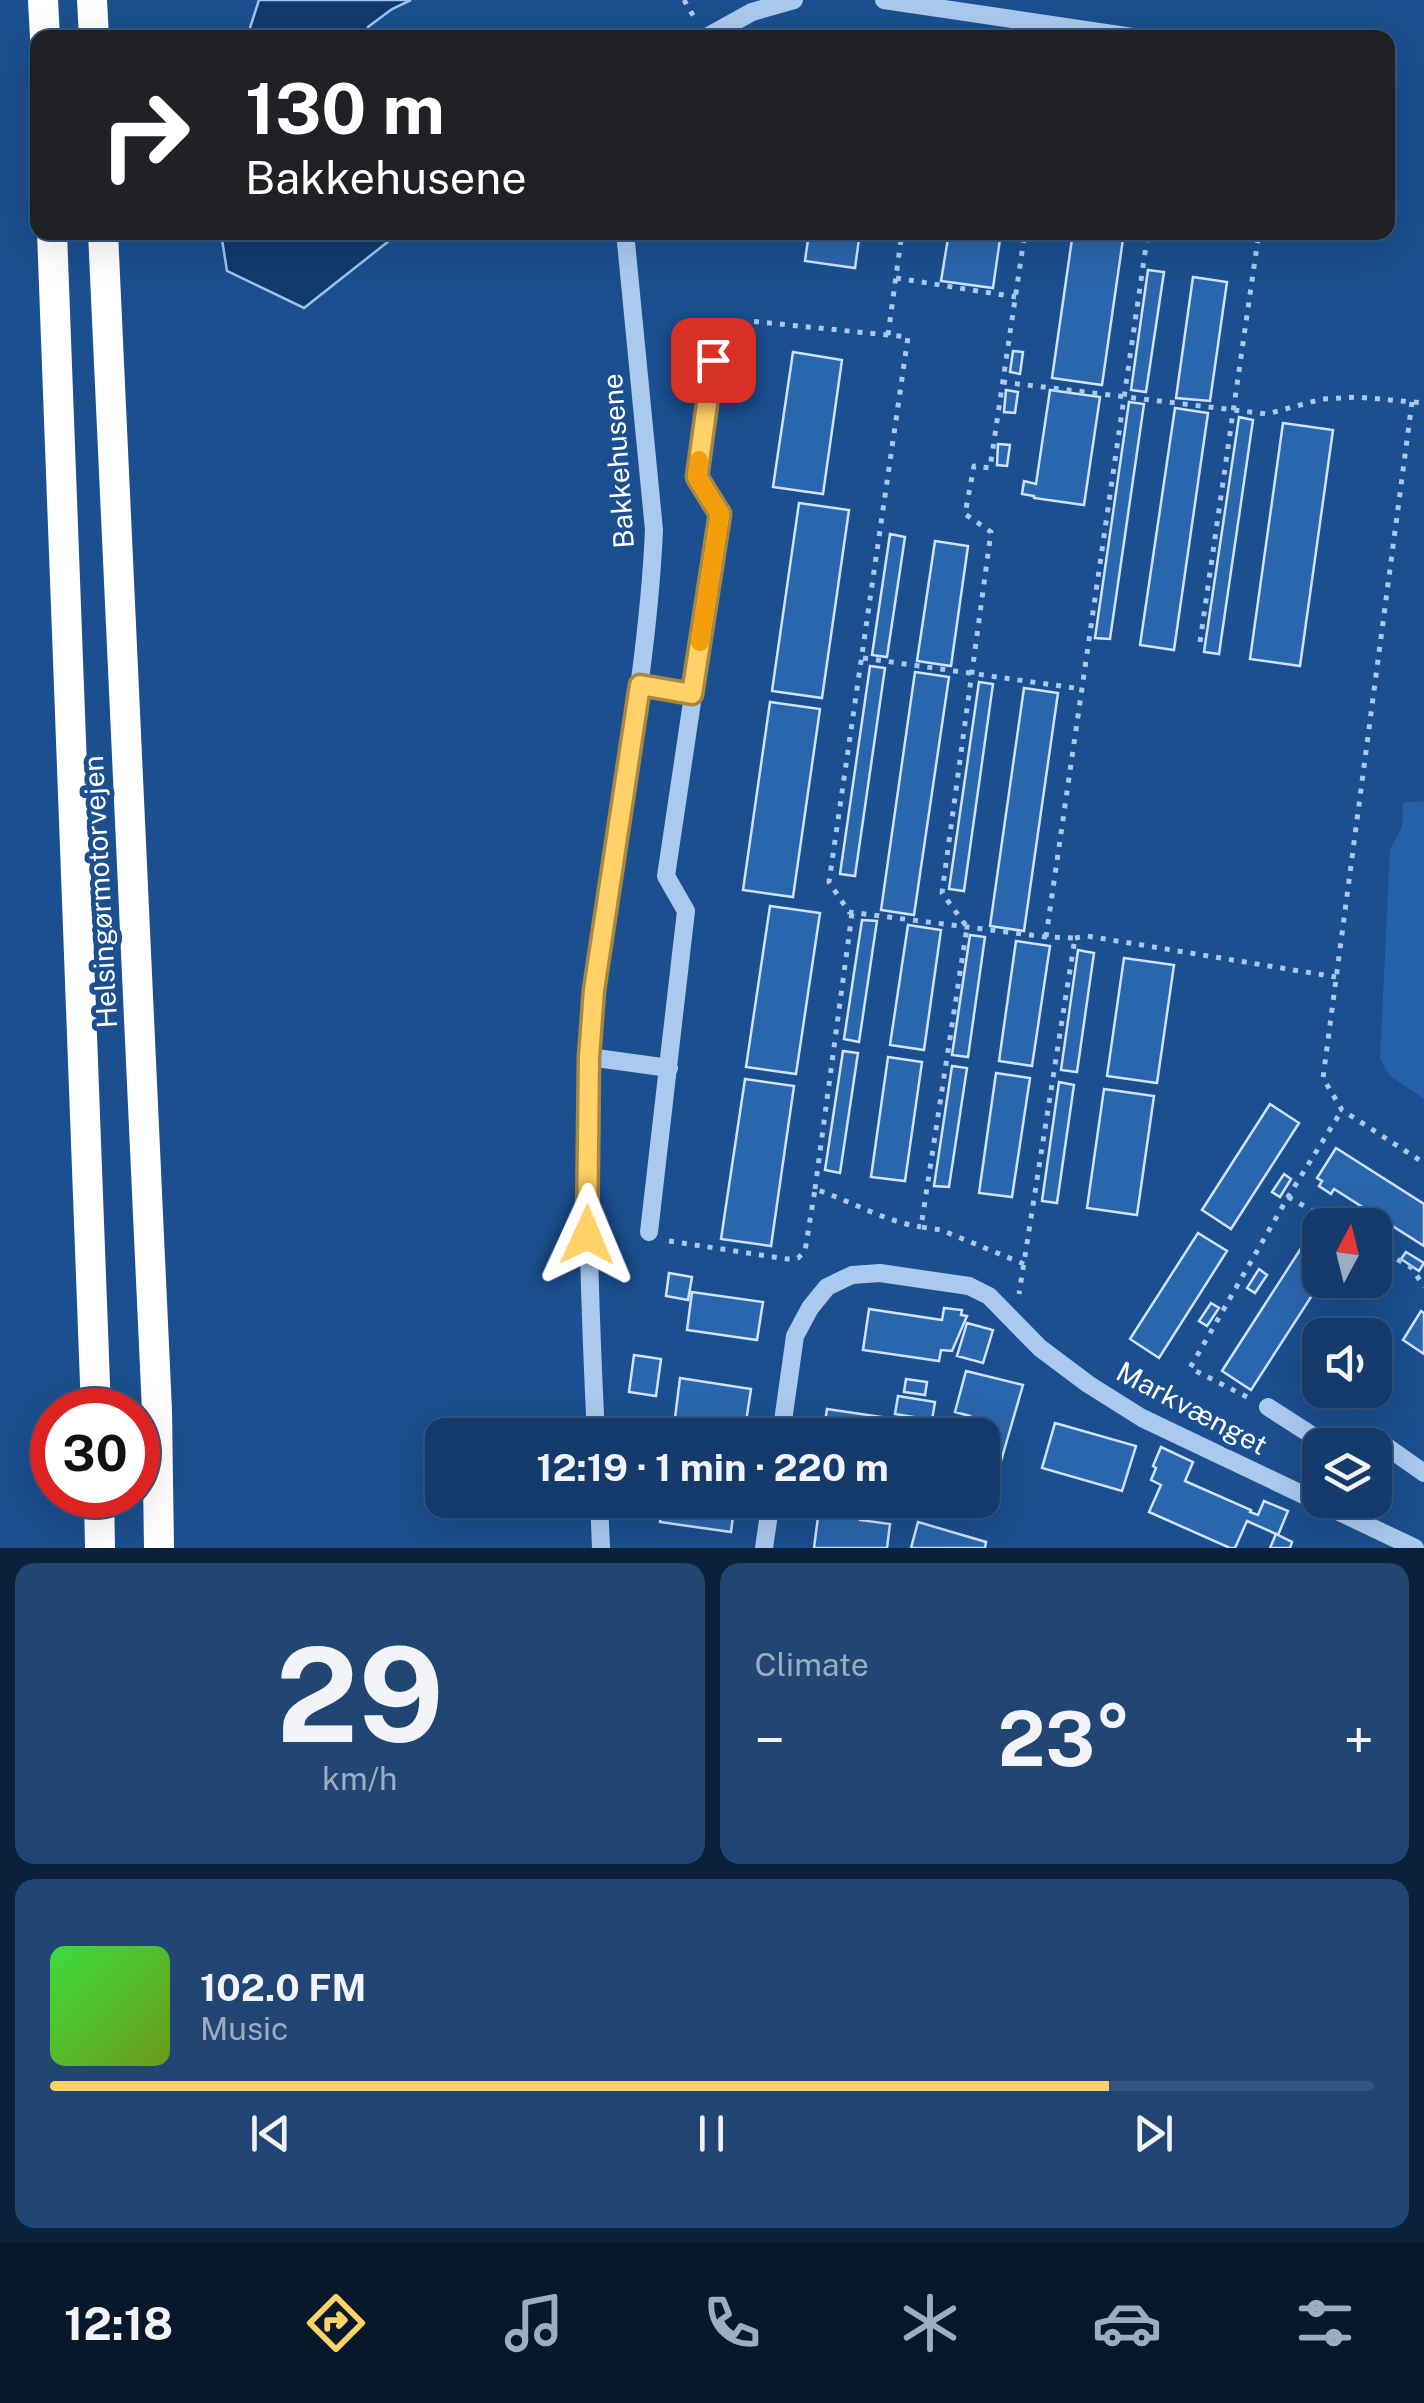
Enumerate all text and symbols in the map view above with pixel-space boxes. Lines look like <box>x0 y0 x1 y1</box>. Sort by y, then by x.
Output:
text: 130 m <box>245 67 445 150</box>
icon: right <box>80 70 210 200</box>
text: Bakkehusene <box>245 151 527 204</box>
pin <box>671 318 756 403</box>
icon: arrive <box>686 333 741 388</box>
street label: Bakkehusene <box>595 372 640 550</box>
street label: Helsingørmotorvejen <box>76 755 123 1029</box>
position arrow <box>535 1183 639 1287</box>
north arrow <box>1302 1208 1392 1298</box>
map controls <box>1302 1208 1392 1518</box>
button: sound <box>1302 1318 1392 1408</box>
street label: Markvænget <box>1111 1354 1273 1461</box>
speed limit sign: 30 <box>30 1388 160 1518</box>
button: layers <box>1302 1428 1392 1518</box>
text: 12:19 · 1 min · 220 m <box>536 1445 889 1490</box>
text: 29 <box>276 1619 444 1771</box>
text: Climate <box>755 1646 869 1683</box>
text: 23° <box>998 1695 1131 1783</box>
text: − <box>755 1708 785 1772</box>
text: + <box>1344 1708 1374 1772</box>
text: km/h <box>322 1760 397 1797</box>
text: 102.0 FM <box>200 1965 366 2010</box>
text: Music <box>200 2010 288 2047</box>
icon: previous <box>243 2106 298 2161</box>
icon: pause <box>684 2106 739 2161</box>
icon: next <box>1126 2106 1181 2161</box>
icon: directions <box>301 2288 371 2358</box>
icon: music <box>499 2288 569 2358</box>
icon: phone <box>697 2288 767 2358</box>
icon: climate <box>895 2288 965 2358</box>
icon: car <box>1092 2288 1162 2358</box>
icon: filters <box>1290 2288 1360 2358</box>
text: 12:18 <box>64 2297 173 2350</box>

